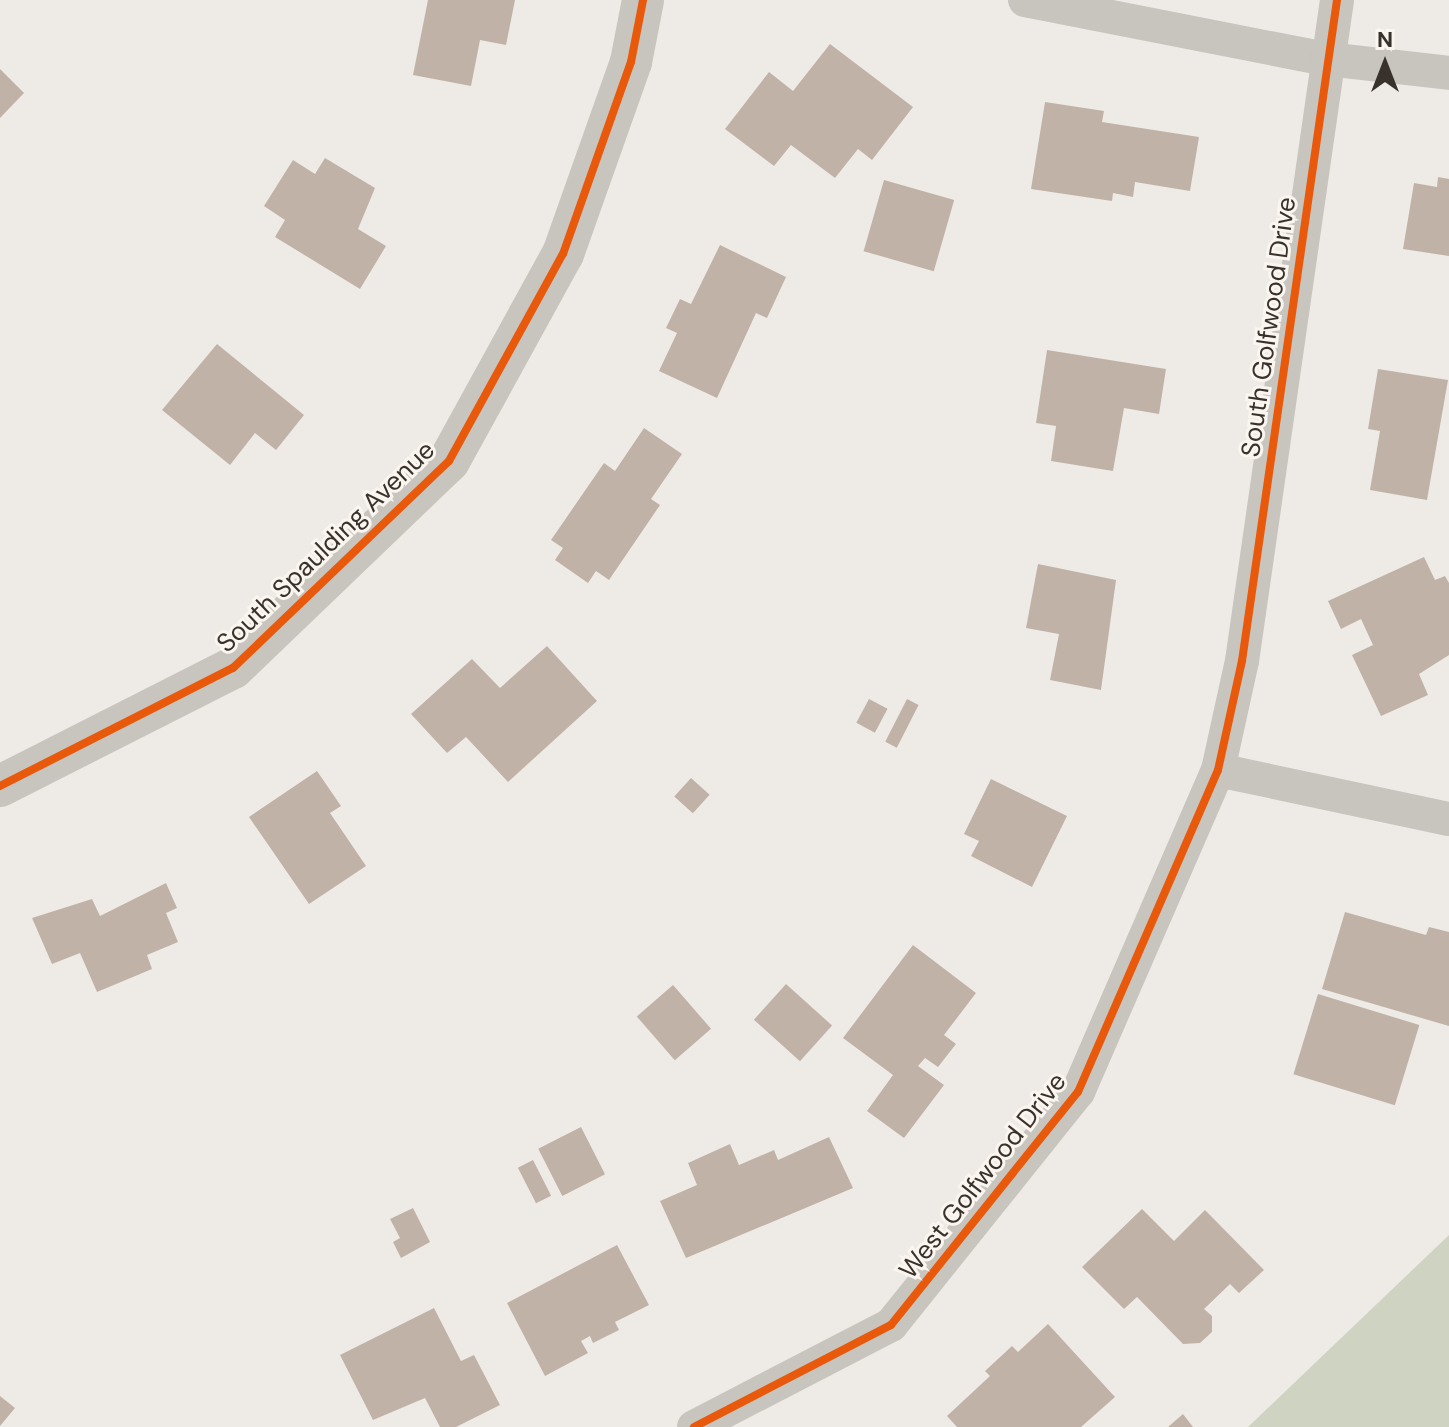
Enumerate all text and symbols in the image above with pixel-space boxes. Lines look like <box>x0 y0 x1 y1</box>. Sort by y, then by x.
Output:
north arrow <box>1345 24 1425 104</box>
text: N <box>1377 25 1393 54</box>
street label: South Golfwood Drive <box>1235 195 1303 459</box>
street label: South Spaulding Avenue <box>211 435 441 659</box>
street label: West Golfwood Drive <box>893 1067 1073 1285</box>

